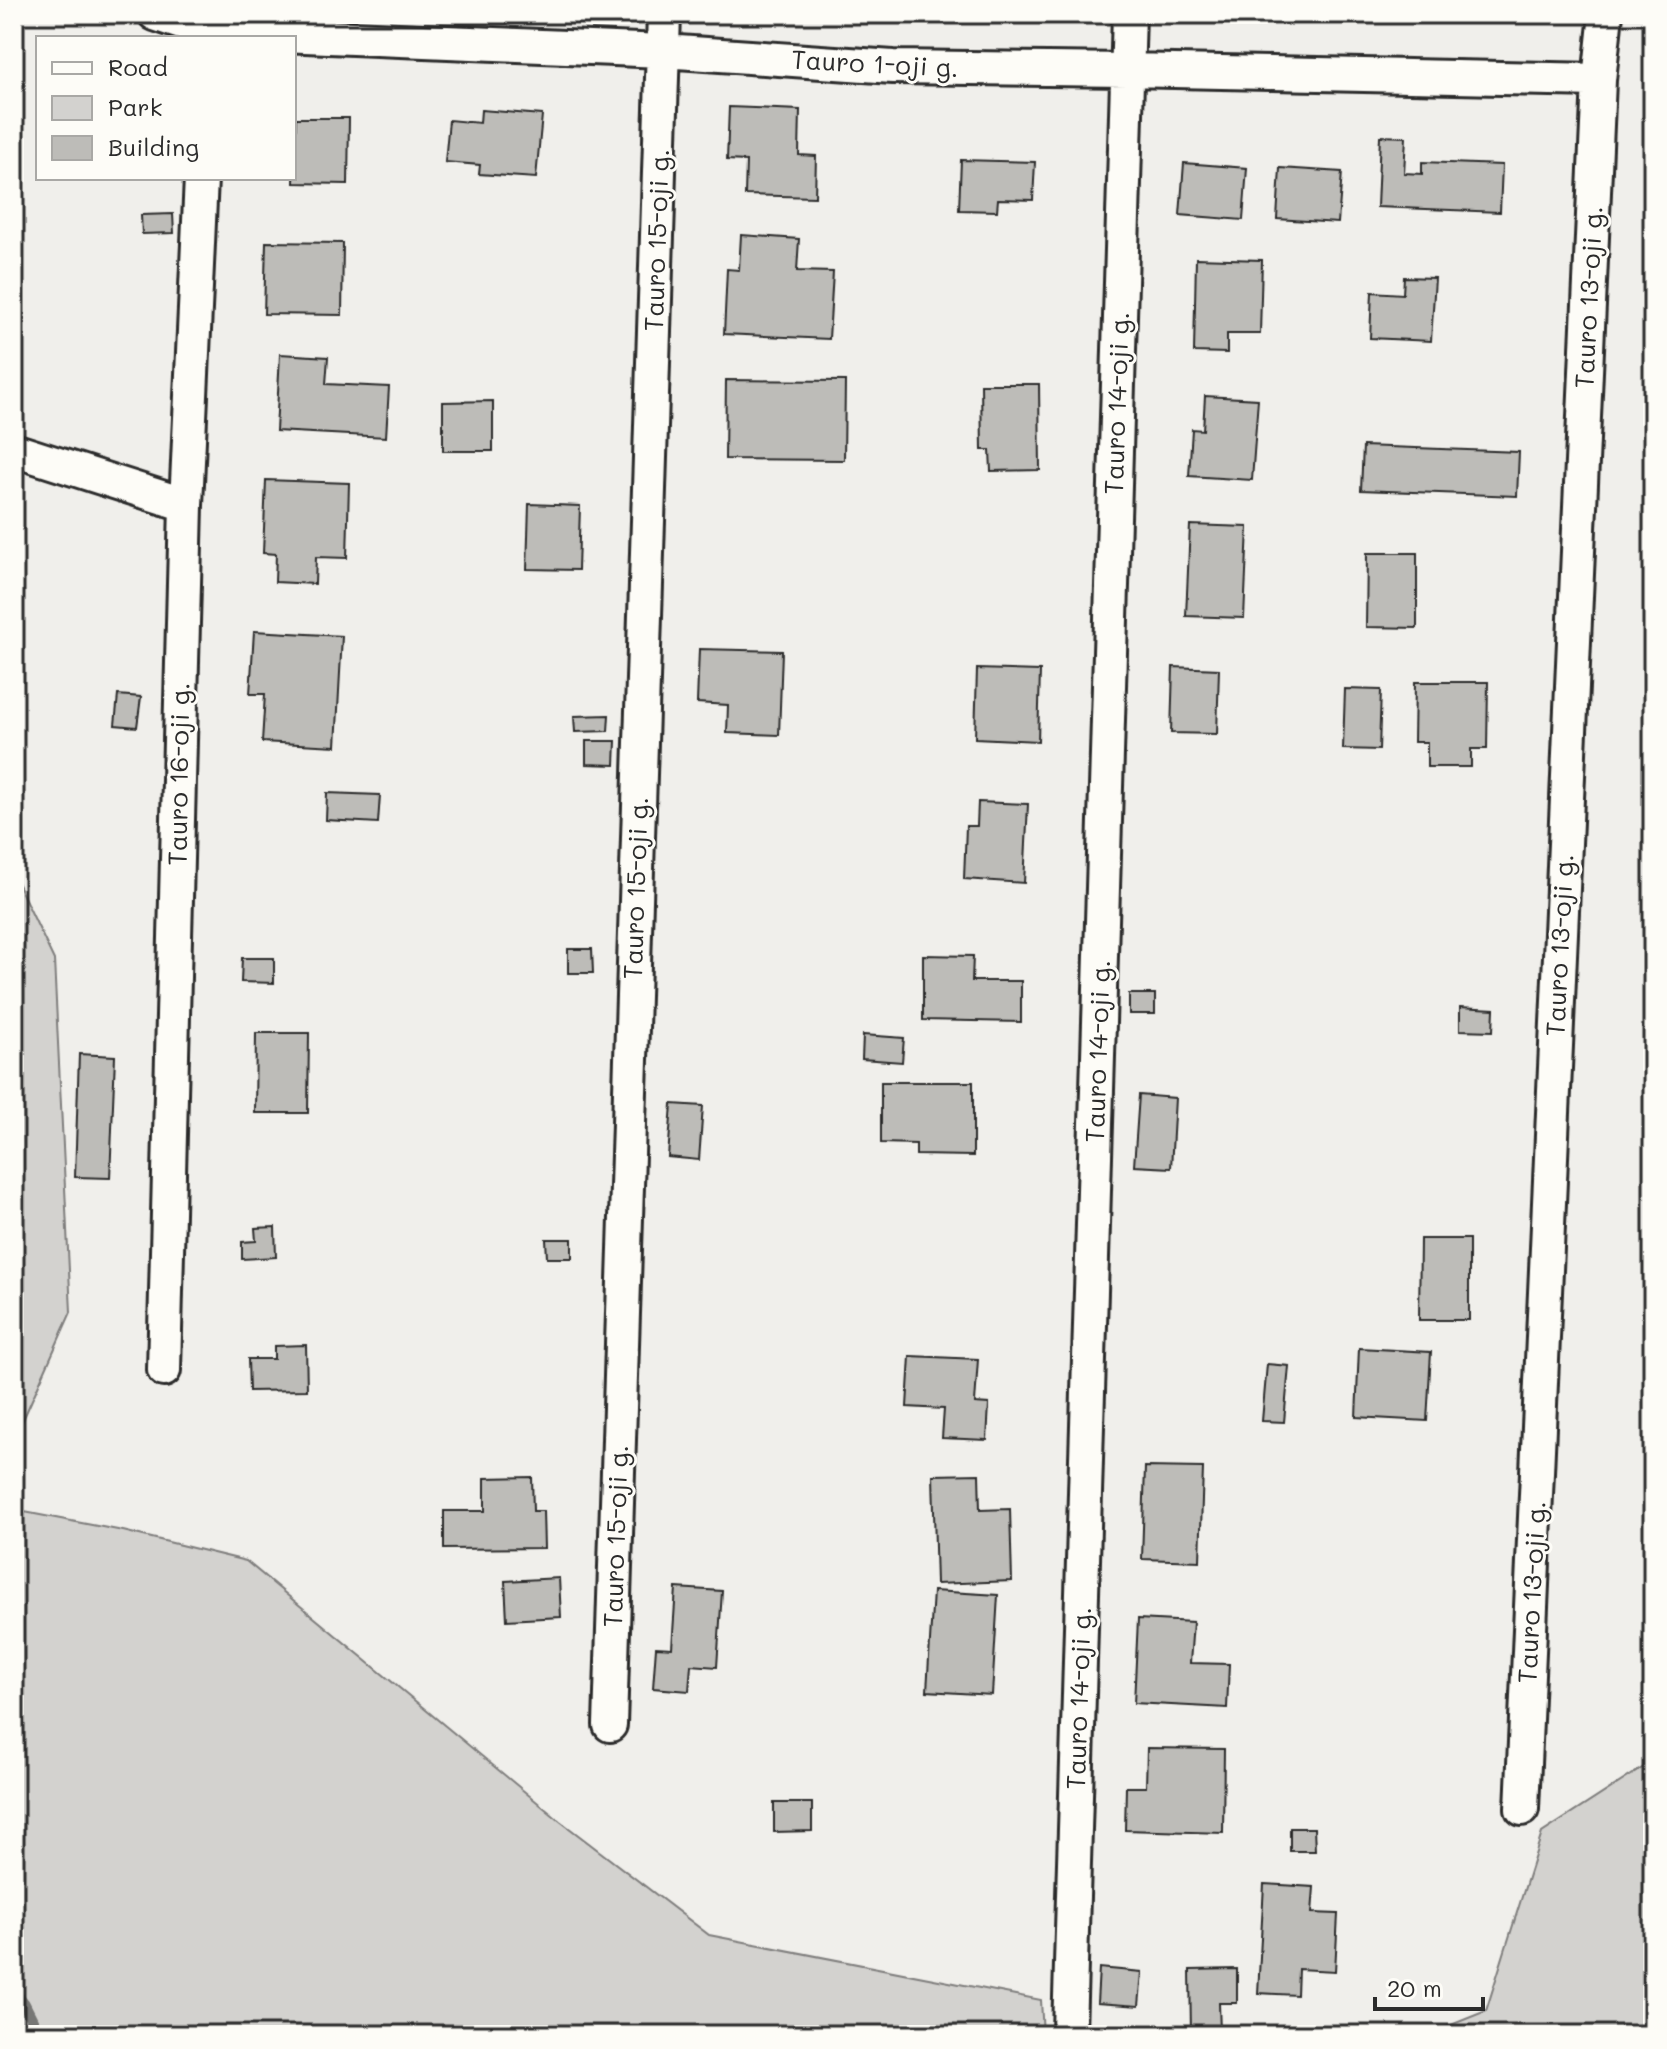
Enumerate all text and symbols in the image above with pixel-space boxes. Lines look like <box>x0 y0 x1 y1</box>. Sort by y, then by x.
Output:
legend <box>36 36 296 180</box>
street label: Tauro 1-oji g. <box>791 42 960 84</box>
text: Road <box>108 51 168 82</box>
text: Park <box>108 91 162 122</box>
text: Building <box>108 131 199 162</box>
street label: Tauro 15-oji g. <box>636 148 676 332</box>
street label: Tauro 13-oji g. <box>1566 205 1610 389</box>
street label: Tauro 14-oji g. <box>1096 311 1136 495</box>
street label: Tauro 16-oji g. <box>159 682 197 866</box>
street label: Tauro 15-oji g. <box>615 796 655 980</box>
street label: Tauro 13-oji g. <box>1537 853 1581 1037</box>
street label: Tauro 14-oji g. <box>1077 959 1117 1143</box>
street label: Tauro 15-oji g. <box>595 1444 635 1628</box>
street label: Tauro 13-oji g. <box>1509 1500 1553 1684</box>
street label: Tauro 14-oji g. <box>1058 1606 1098 1790</box>
scale bar <box>1375 1961 1483 2011</box>
text: 20 m <box>1387 1972 1442 2003</box>

